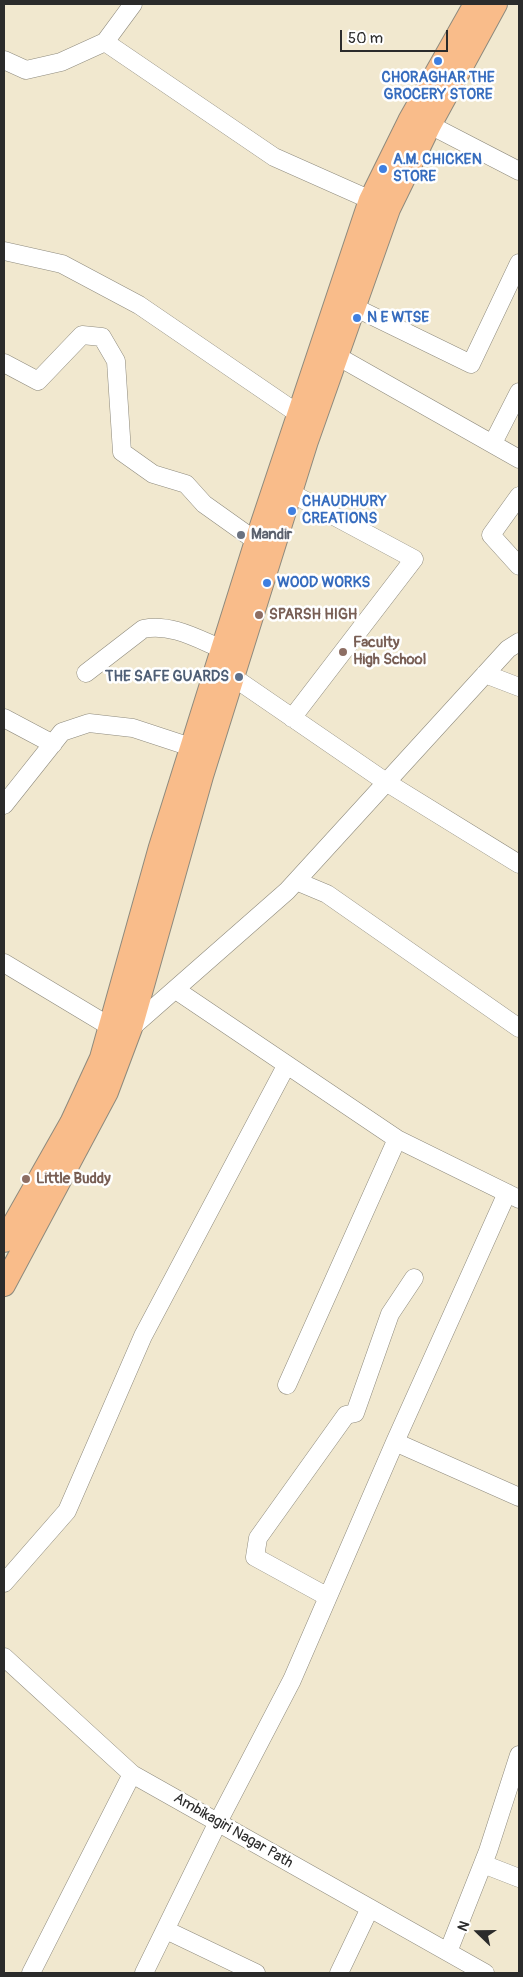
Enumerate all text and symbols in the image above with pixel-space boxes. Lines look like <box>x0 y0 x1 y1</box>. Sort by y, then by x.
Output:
scale bar <box>343 20 450 52</box>
text: 50 m <box>348 29 383 48</box>
marker: CHORAGHAR THE GROCERY STORE <box>432 55 444 67</box>
place label: CHORAGHAR THE GROCERY STORE <box>381 69 495 104</box>
place label: A.M. CHICKEN STORE <box>393 151 482 186</box>
marker: A.M. CHICKEN STORE <box>377 163 389 175</box>
place label: N E WTSE <box>367 309 429 327</box>
marker: N E WTSE <box>351 312 363 324</box>
place label: CHAUDHURY CREATIONS <box>302 493 387 528</box>
marker: CHAUDHURY CREATIONS <box>286 505 298 517</box>
place label: Mandir <box>251 526 292 544</box>
marker: Mandir <box>235 529 247 541</box>
place label: WOOD WORKS <box>277 574 370 592</box>
marker: WOOD WORKS <box>261 577 273 589</box>
place label: SPARSH HIGH <box>269 606 357 624</box>
marker: SPARSH HIGH <box>253 609 265 621</box>
place label: Faculty High School <box>353 634 426 669</box>
marker: Faculty High School <box>337 646 349 658</box>
place label: THE SAFE GUARDS <box>105 668 229 686</box>
marker: THE SAFE GUARDS <box>233 671 245 683</box>
place label: Little Buddy <box>36 1170 111 1188</box>
marker: Little Buddy <box>20 1173 32 1185</box>
street label: Ambikagiri Nagar Path <box>170 1789 296 1873</box>
north arrow <box>453 1907 503 1957</box>
text: N <box>454 1919 473 1934</box>

